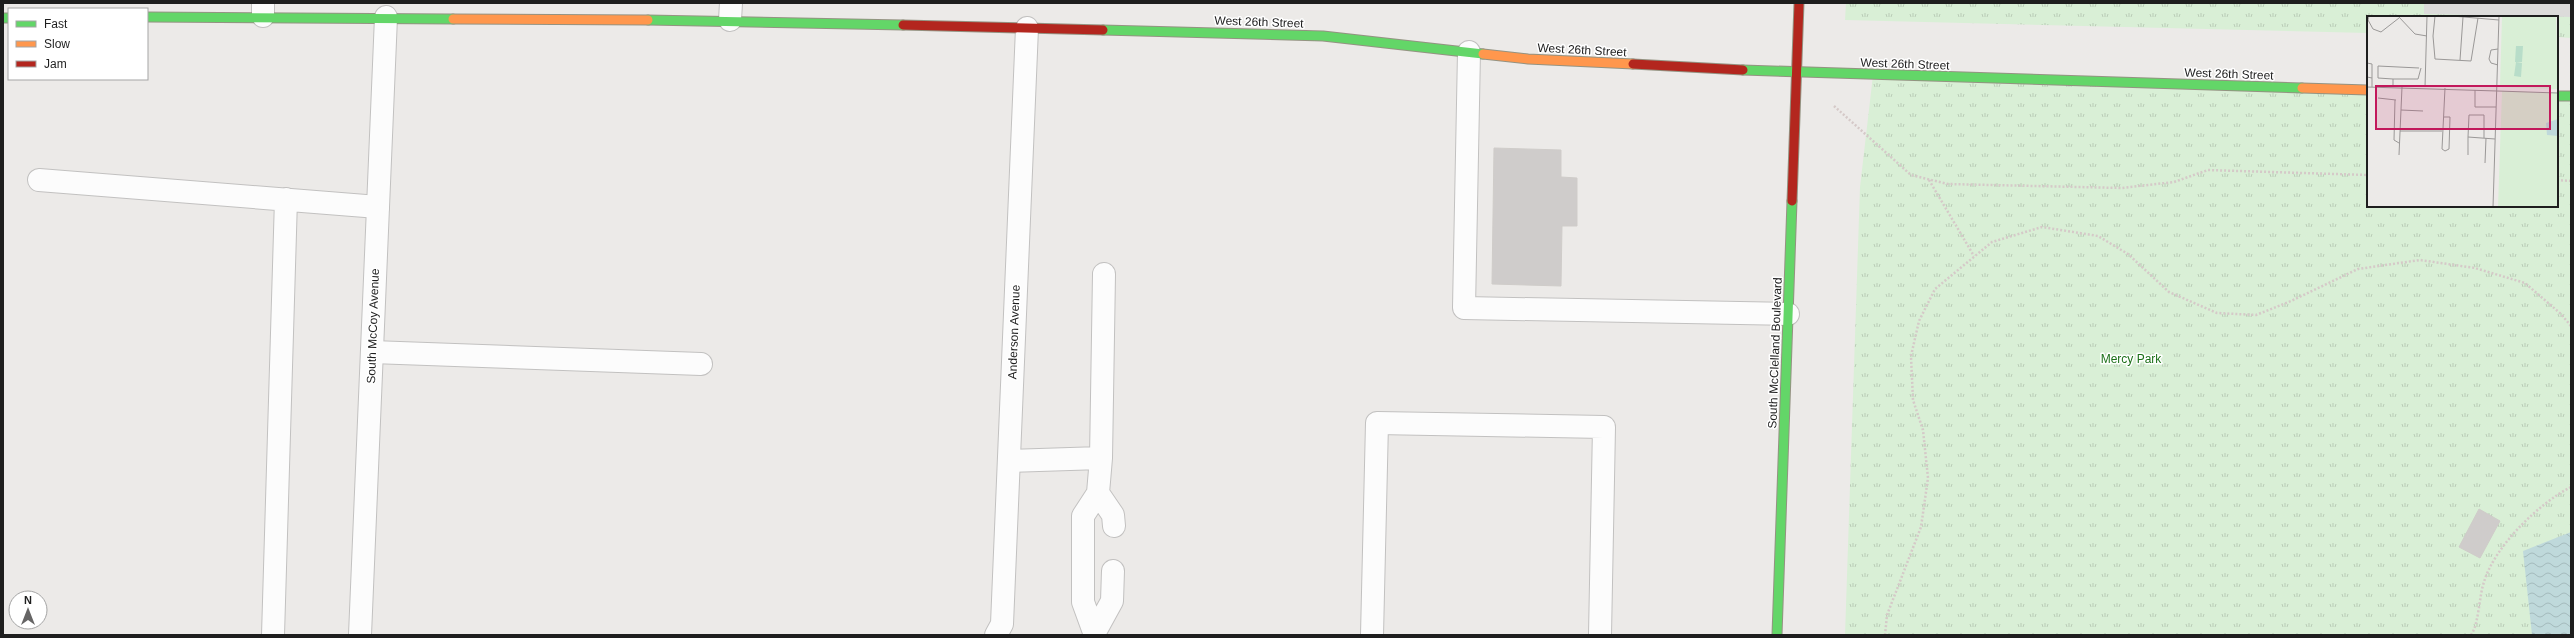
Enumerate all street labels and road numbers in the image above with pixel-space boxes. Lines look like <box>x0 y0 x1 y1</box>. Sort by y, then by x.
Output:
street label: West 26th Street <box>1214 13 1304 31</box>
street label: West 26th Street <box>1537 41 1628 59</box>
street label: West 26th Street <box>1860 55 1950 73</box>
street label: West 26th Street <box>2184 65 2274 83</box>
street label: South McCoy Avenue <box>364 268 382 384</box>
street label: South McClelland Boulevard <box>1765 277 1785 429</box>
street label: Anderson Avenue <box>1005 284 1023 379</box>

